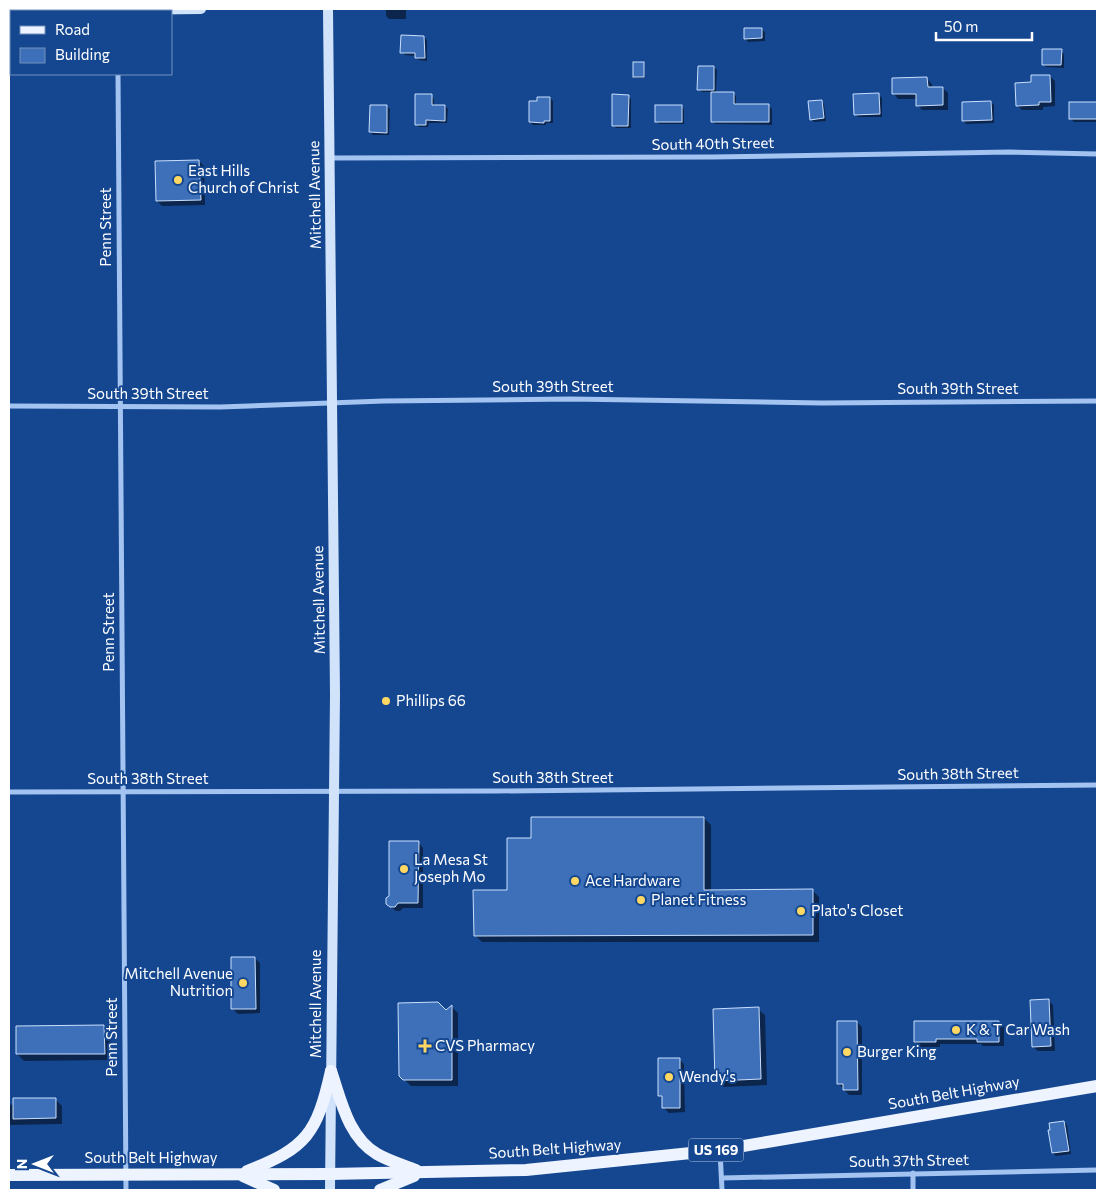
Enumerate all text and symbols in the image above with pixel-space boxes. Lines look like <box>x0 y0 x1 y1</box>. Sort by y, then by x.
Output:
legend <box>10 10 172 75</box>
scale bar <box>936 10 1032 42</box>
text: 50 m <box>944 17 978 35</box>
text: Road <box>55 20 90 38</box>
text: Building <box>55 45 110 63</box>
street label: South 40th Street <box>652 133 774 153</box>
street label: Mitchell Avenue <box>304 140 324 250</box>
place label: East Hills Church of Christ <box>188 161 299 196</box>
marker: East Hills Church of Christ <box>172 174 184 186</box>
street label: Penn Street <box>96 187 114 267</box>
street label: South 39th Street <box>492 377 614 395</box>
street label: South 39th Street <box>897 379 1019 397</box>
street label: South 39th Street <box>87 384 209 402</box>
street label: Mitchell Avenue <box>308 545 328 655</box>
street label: Penn Street <box>99 592 117 672</box>
place label: Phillips 66 <box>396 691 466 709</box>
marker: Phillips 66 <box>380 695 392 707</box>
street label: South 38th Street <box>897 763 1019 783</box>
street label: South 38th Street <box>492 768 614 786</box>
street label: South 38th Street <box>87 769 209 787</box>
place label: La Mesa St Joseph Mo <box>414 850 488 885</box>
marker: La Mesa St Joseph Mo <box>398 863 410 875</box>
place label: Ace Hardware <box>585 871 680 889</box>
marker: Ace Hardware <box>569 875 581 887</box>
place label: Planet Fitness <box>651 890 746 908</box>
marker: Planet Fitness <box>635 894 647 906</box>
place label: Plato's Closet <box>811 901 903 919</box>
marker: Plato's Closet <box>795 905 807 917</box>
street label: Mitchell Avenue <box>306 950 324 1058</box>
place label: Mitchell Avenue Nutrition <box>124 964 233 999</box>
marker: Mitchell Avenue Nutrition <box>237 977 249 989</box>
street label: Penn Street <box>102 997 120 1077</box>
place label: K & T Car Wash <box>966 1020 1070 1038</box>
marker: K & T Car Wash <box>950 1024 962 1036</box>
place label: CVS Pharmacy <box>435 1036 535 1054</box>
marker: CVS Pharmacy <box>419 1040 431 1052</box>
place label: Burger King <box>857 1042 936 1060</box>
marker: Burger King <box>841 1046 853 1058</box>
place label: Wendy's <box>679 1067 736 1085</box>
marker: Wendy's <box>663 1071 675 1083</box>
street label: South Belt Highway <box>887 1072 1021 1112</box>
street label: South Belt Highway <box>488 1134 622 1162</box>
road number: US 169 <box>688 1138 744 1162</box>
north arrow <box>10 1139 60 1189</box>
street label: South Belt Highway <box>84 1148 218 1166</box>
street label: South 37th Street <box>849 1150 969 1170</box>
text: N <box>13 1159 30 1169</box>

